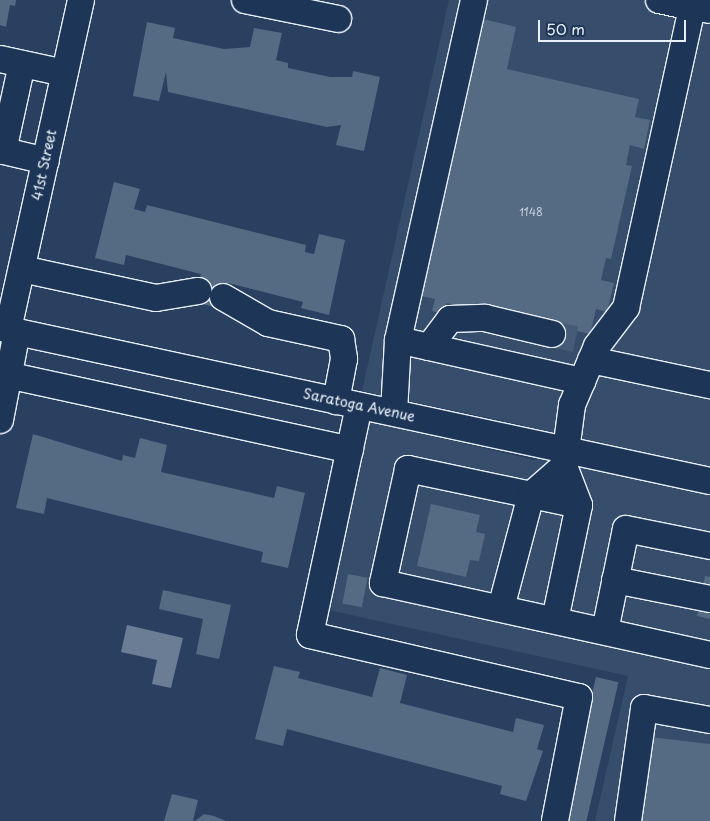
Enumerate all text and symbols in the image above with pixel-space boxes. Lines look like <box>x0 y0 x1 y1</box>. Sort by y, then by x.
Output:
scale bar <box>540 10 688 42</box>
text: 50 m <box>546 17 585 40</box>
street label: 41st Street <box>28 127 60 203</box>
house number: 1148 <box>519 205 543 219</box>
street label: Saratoga Avenue <box>301 385 417 425</box>

